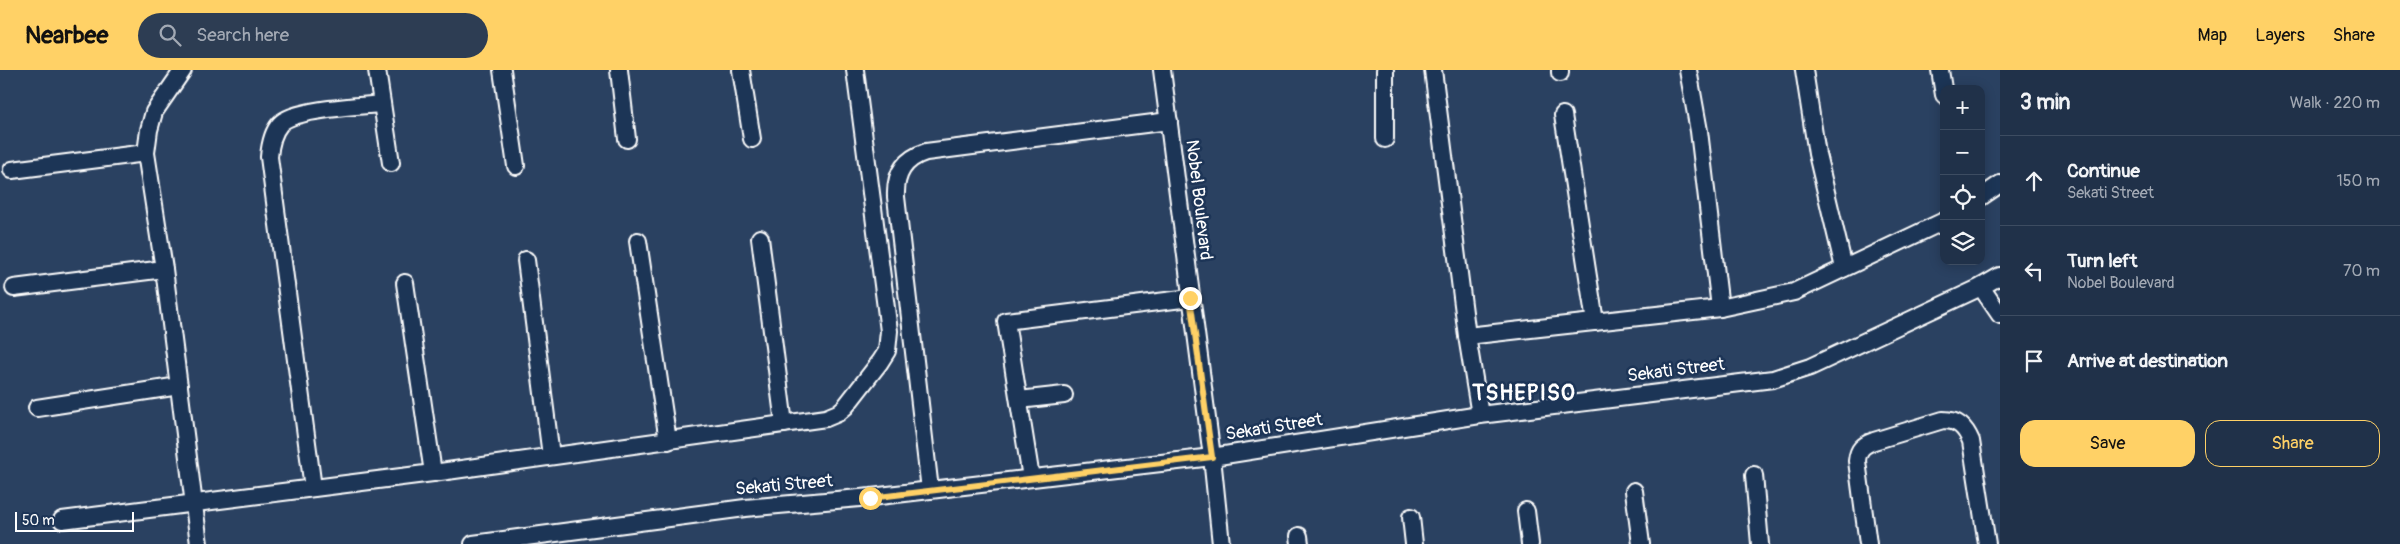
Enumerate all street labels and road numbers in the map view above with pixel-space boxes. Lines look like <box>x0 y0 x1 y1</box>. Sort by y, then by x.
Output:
street label: Nobel Boulevard <box>1180 138 1218 262</box>
street label: Sekati Street <box>1626 353 1727 387</box>
street label: Sekati Street <box>1224 408 1325 446</box>
street label: Sekati Street <box>734 469 834 501</box>

